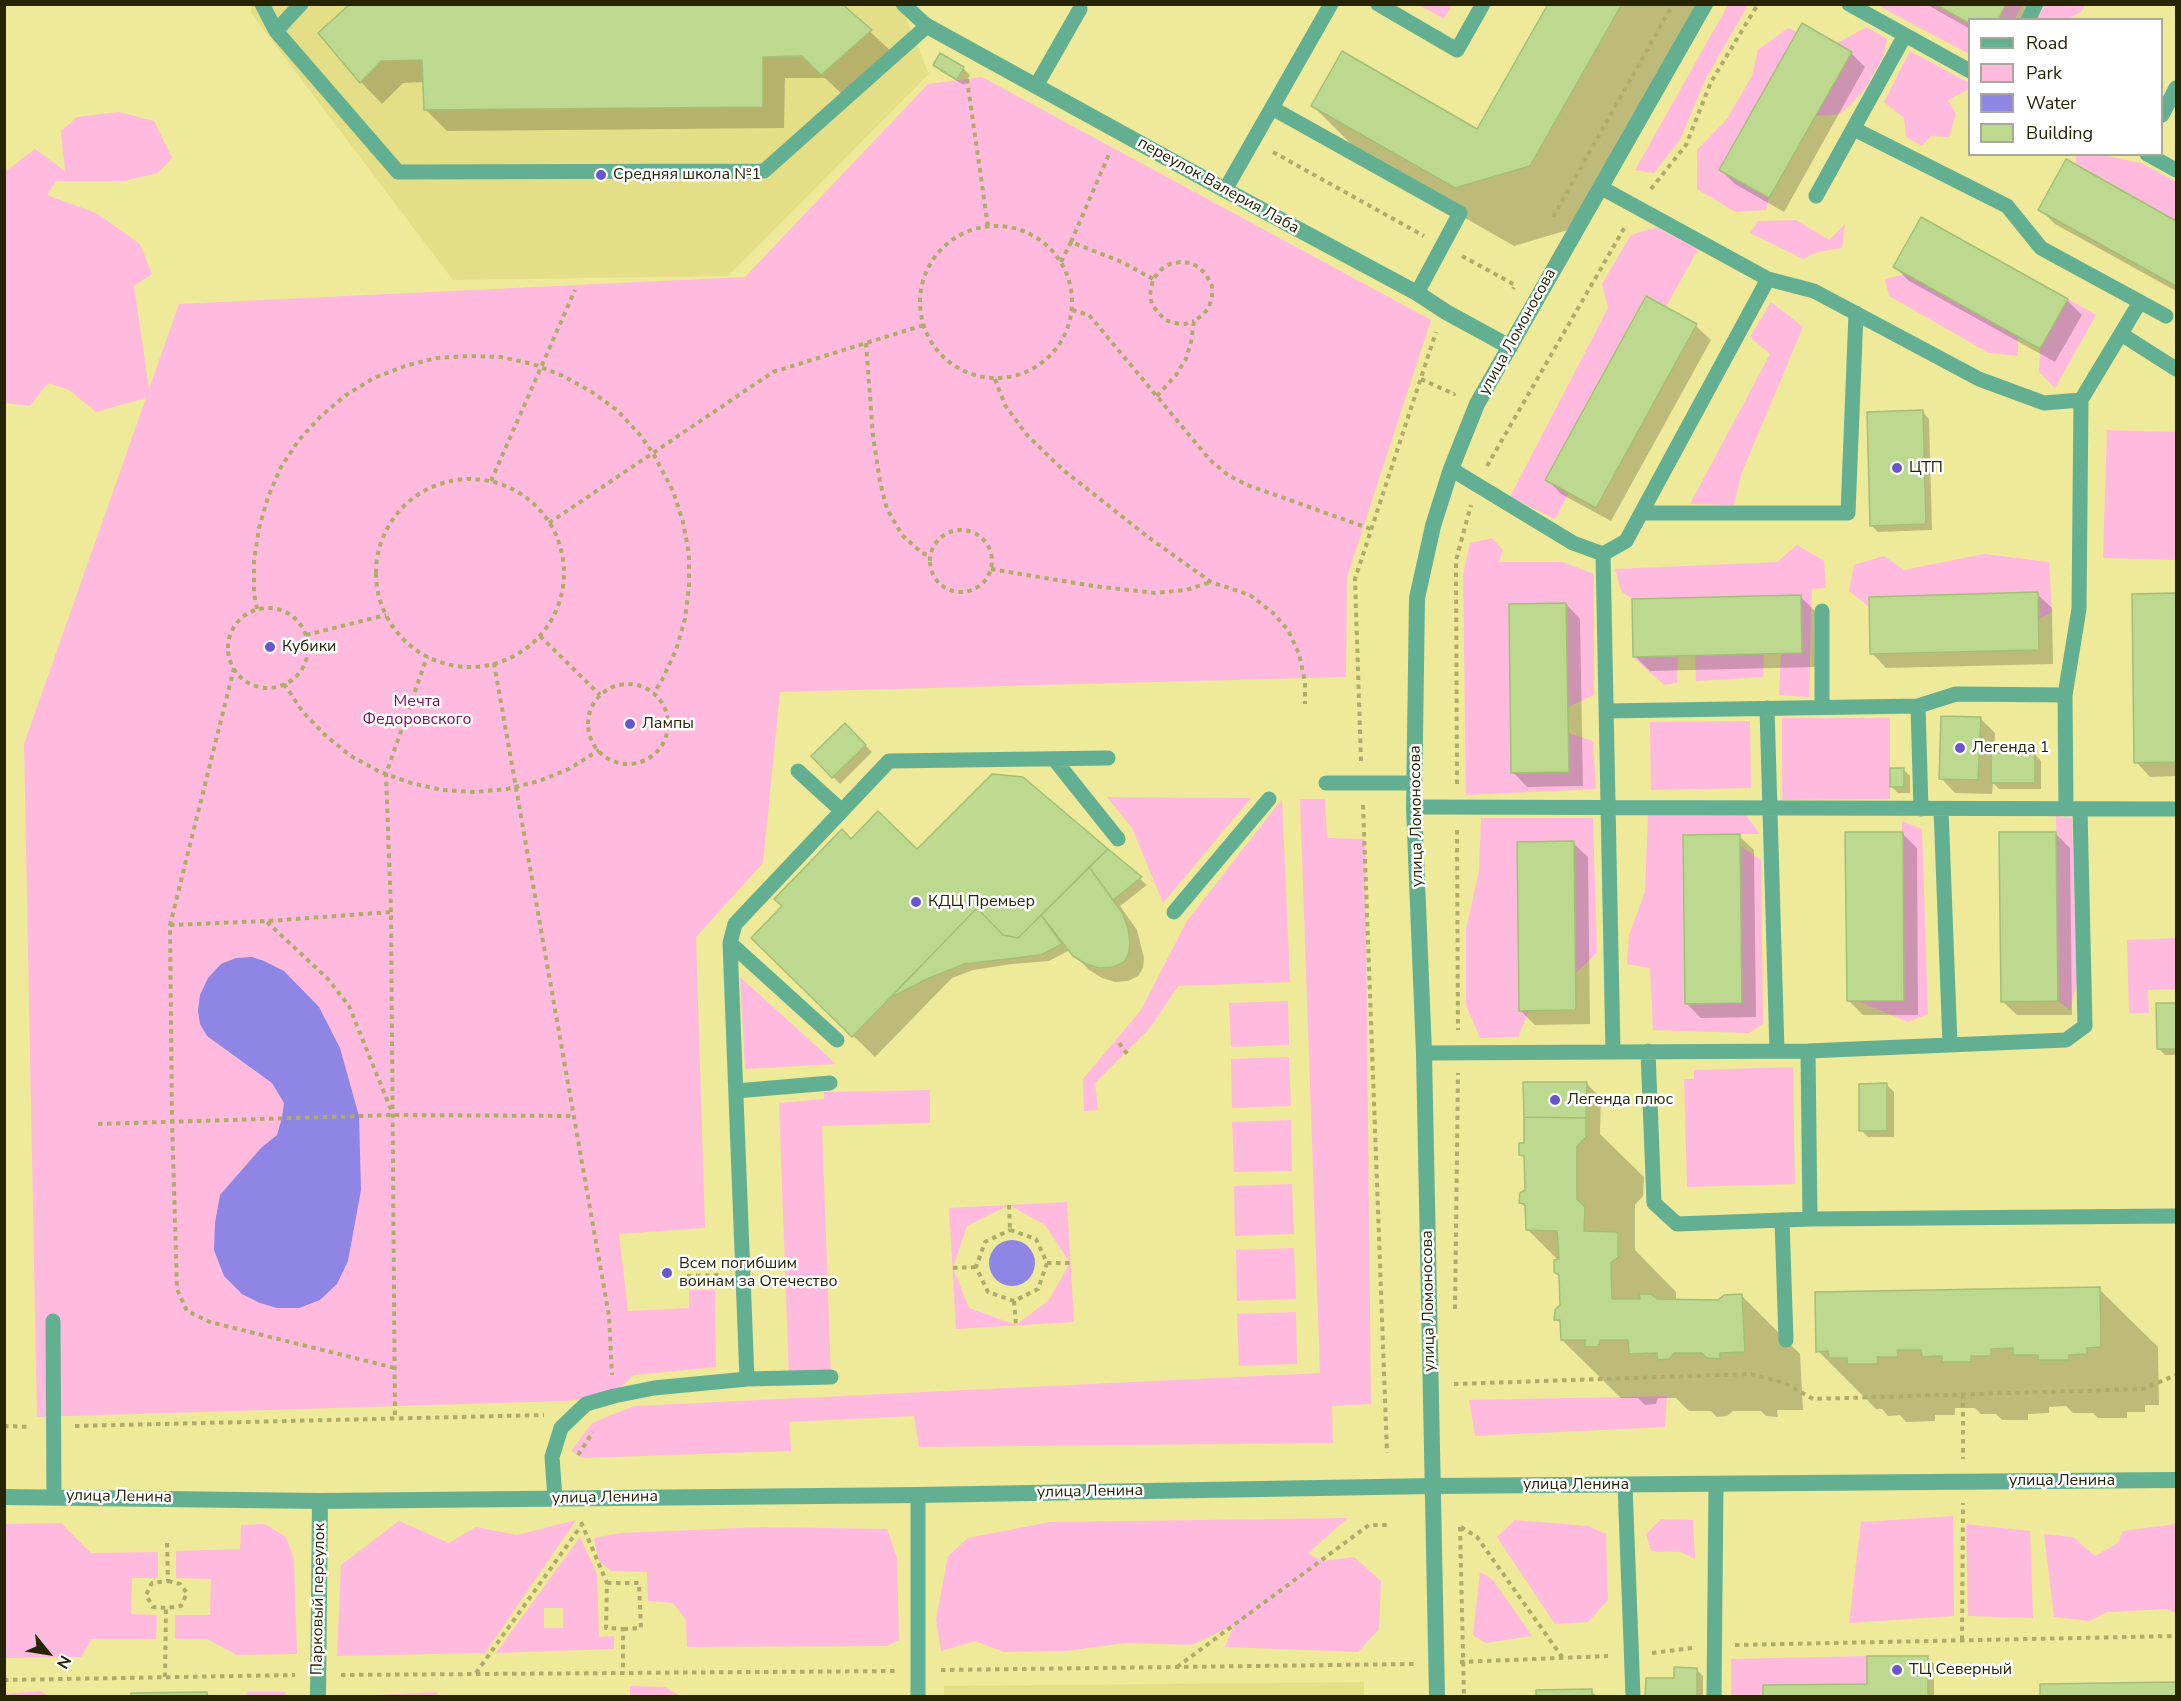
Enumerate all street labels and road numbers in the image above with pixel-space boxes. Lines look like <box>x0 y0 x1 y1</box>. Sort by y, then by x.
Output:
street label: переулок Валерия Лаба <box>1134 134 1302 238</box>
street label: улица Ломоносова <box>1475 265 1561 399</box>
street label: улица Ломоносова <box>1406 745 1428 887</box>
street label: улица Ломоносова <box>1418 1230 1440 1372</box>
street label: улица Ленина <box>2009 1471 2115 1491</box>
street label: улица Ленина <box>1523 1475 1629 1495</box>
street label: улица Ленина <box>1037 1481 1143 1503</box>
street label: улица Ленина <box>66 1486 172 1508</box>
street label: улица Ленина <box>552 1487 658 1509</box>
street label: Парковый переулок <box>308 1523 330 1675</box>

